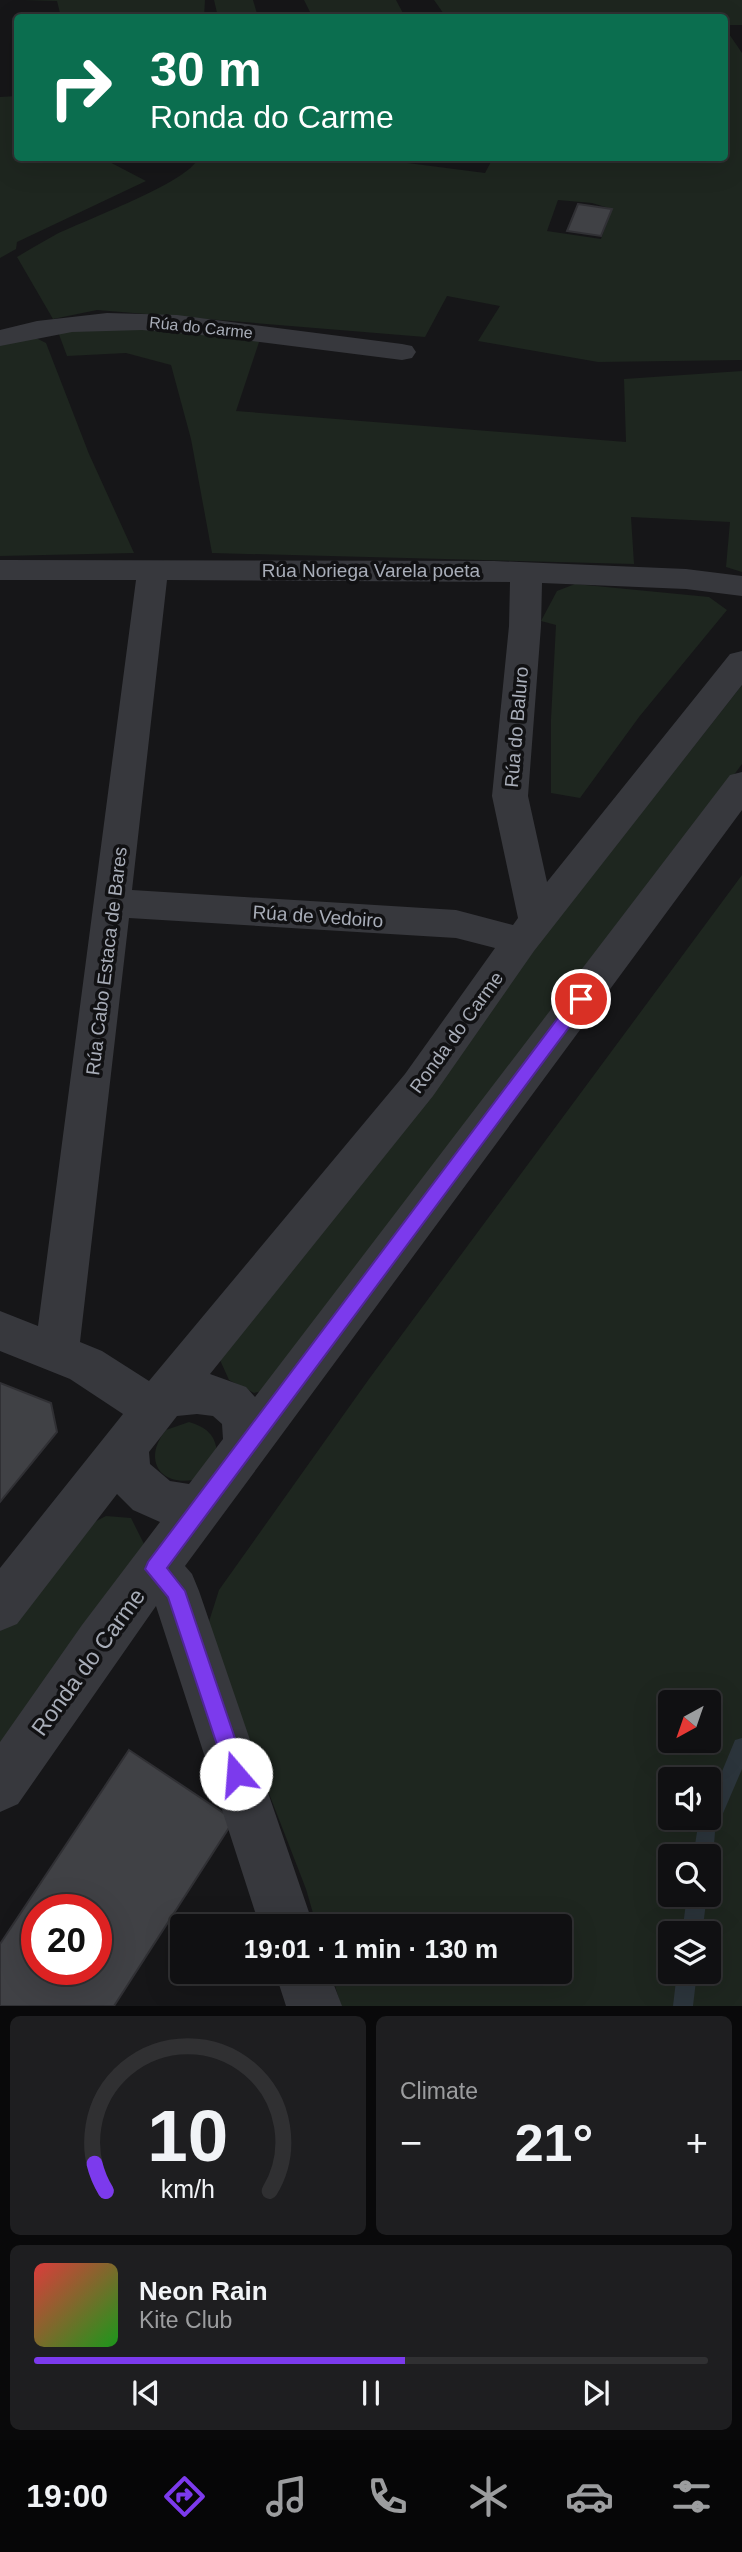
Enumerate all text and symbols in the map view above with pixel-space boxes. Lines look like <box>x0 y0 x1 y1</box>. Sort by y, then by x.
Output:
icon: right <box>35 42 126 133</box>
text: 30 m <box>150 42 262 96</box>
text: Ronda do Carme <box>150 99 394 135</box>
street label: Rúa do Carme <box>148 314 254 341</box>
street label: Rúa Noriega Varela poeta <box>262 560 481 581</box>
street label: Rúa do Baluro <box>501 666 532 788</box>
street label: Rúa Cabo Estaca de Bares <box>82 846 131 1077</box>
street label: Rúa de Vedoiro <box>252 901 384 932</box>
street label: Ronda do Carme <box>405 968 507 1097</box>
pin <box>551 969 611 1029</box>
icon: arrive <box>562 980 600 1018</box>
street label: Ronda do Carme <box>26 1584 150 1740</box>
north arrow <box>658 1690 721 1754</box>
map controls <box>658 1690 721 1984</box>
position arrow <box>199 1737 273 1811</box>
button: sound <box>658 1767 721 1830</box>
button: search <box>658 1844 721 1907</box>
speed limit sign: 20 <box>21 1894 112 1985</box>
button: layers <box>658 1921 721 1984</box>
text: 19:01 · 1 min · 130 m <box>244 1934 498 1964</box>
text: Climate <box>400 2078 478 2104</box>
text: 10 <box>148 2096 228 2177</box>
text: 21° <box>515 2114 593 2172</box>
text: − <box>400 2122 422 2164</box>
text: + <box>686 2122 708 2164</box>
text: km/h <box>161 2175 215 2203</box>
text: Neon Rain <box>139 2276 268 2306</box>
text: Kite Club <box>139 2307 232 2333</box>
icon: previous <box>127 2374 165 2412</box>
icon: pause <box>352 2374 390 2412</box>
icon: next <box>577 2374 615 2412</box>
icon: directions <box>160 2472 209 2521</box>
icon: music <box>262 2472 311 2521</box>
icon: phone <box>363 2472 412 2521</box>
icon: climate <box>464 2472 513 2521</box>
icon: car <box>565 2472 614 2521</box>
icon: filters <box>667 2472 716 2521</box>
text: 19:00 <box>26 2478 108 2514</box>

